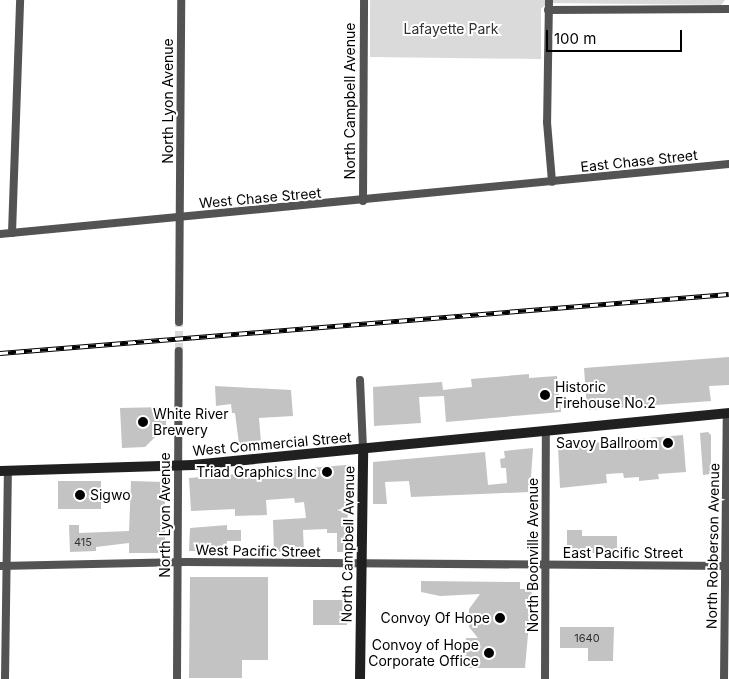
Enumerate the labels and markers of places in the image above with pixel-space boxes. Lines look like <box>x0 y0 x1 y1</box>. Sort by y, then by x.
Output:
place label: Historic Firehouse No.2 <box>555 379 656 412</box>
marker: Historic Firehouse No.2 <box>539 389 551 401</box>
place label: White River Brewery <box>153 406 228 438</box>
marker: White River Brewery <box>137 416 149 428</box>
place label: Savoy Ballroom <box>556 435 658 451</box>
marker: Savoy Ballroom <box>662 437 674 449</box>
place label: Triad Graphics Inc <box>196 464 317 480</box>
marker: Triad Graphics Inc <box>321 466 333 478</box>
place label: Sigwo <box>90 487 131 503</box>
marker: Sigwo <box>74 489 86 501</box>
place label: Convoy Of Hope <box>380 610 490 626</box>
marker: Convoy Of Hope <box>494 612 506 624</box>
place label: Convoy of Hope Corporate Office <box>368 637 479 670</box>
marker: Convoy of Hope Corporate Office <box>483 647 495 659</box>

